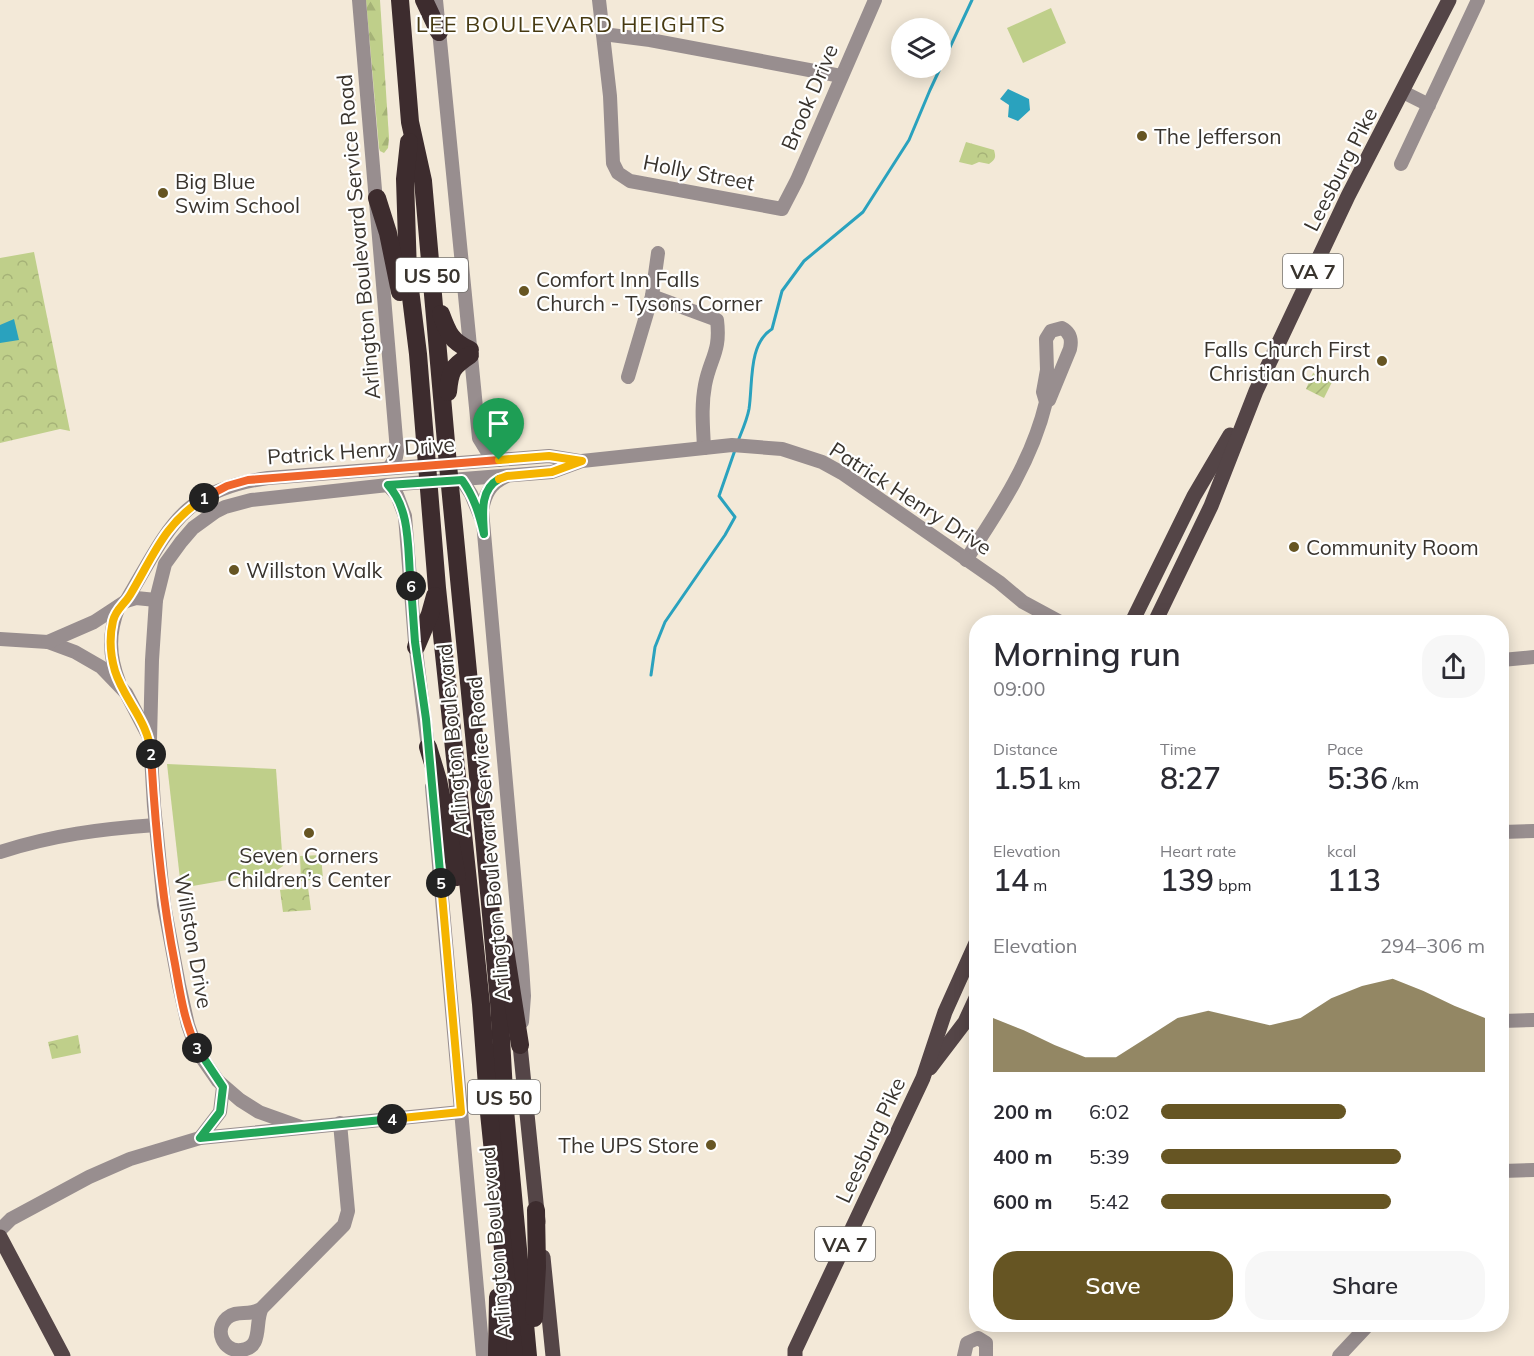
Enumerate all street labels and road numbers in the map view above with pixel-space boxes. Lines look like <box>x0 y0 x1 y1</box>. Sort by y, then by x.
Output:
street label: Brook Drive <box>775 40 843 154</box>
street label: Arlington Boulevard Service Road <box>331 73 385 401</box>
street label: Leesburg Pike <box>1298 103 1382 235</box>
street label: Holly Street <box>641 148 757 196</box>
road number: VA 7 <box>1283 254 1343 288</box>
road number: US 50 <box>396 258 468 292</box>
street label: Patrick Henry Drive <box>266 430 456 470</box>
street label: Patrick Henry Drive <box>825 436 997 560</box>
street label: Arlington Boulevard <box>431 643 473 837</box>
street label: Arlington Boulevard Service Road <box>461 675 515 1003</box>
street label: Willston Drive <box>169 872 219 1010</box>
street label: Leesburg Pike <box>830 1073 910 1207</box>
road number: US 50 <box>468 1080 540 1114</box>
street label: Arlington Boulevard <box>474 1146 516 1340</box>
road number: VA 7 <box>815 1227 875 1261</box>

